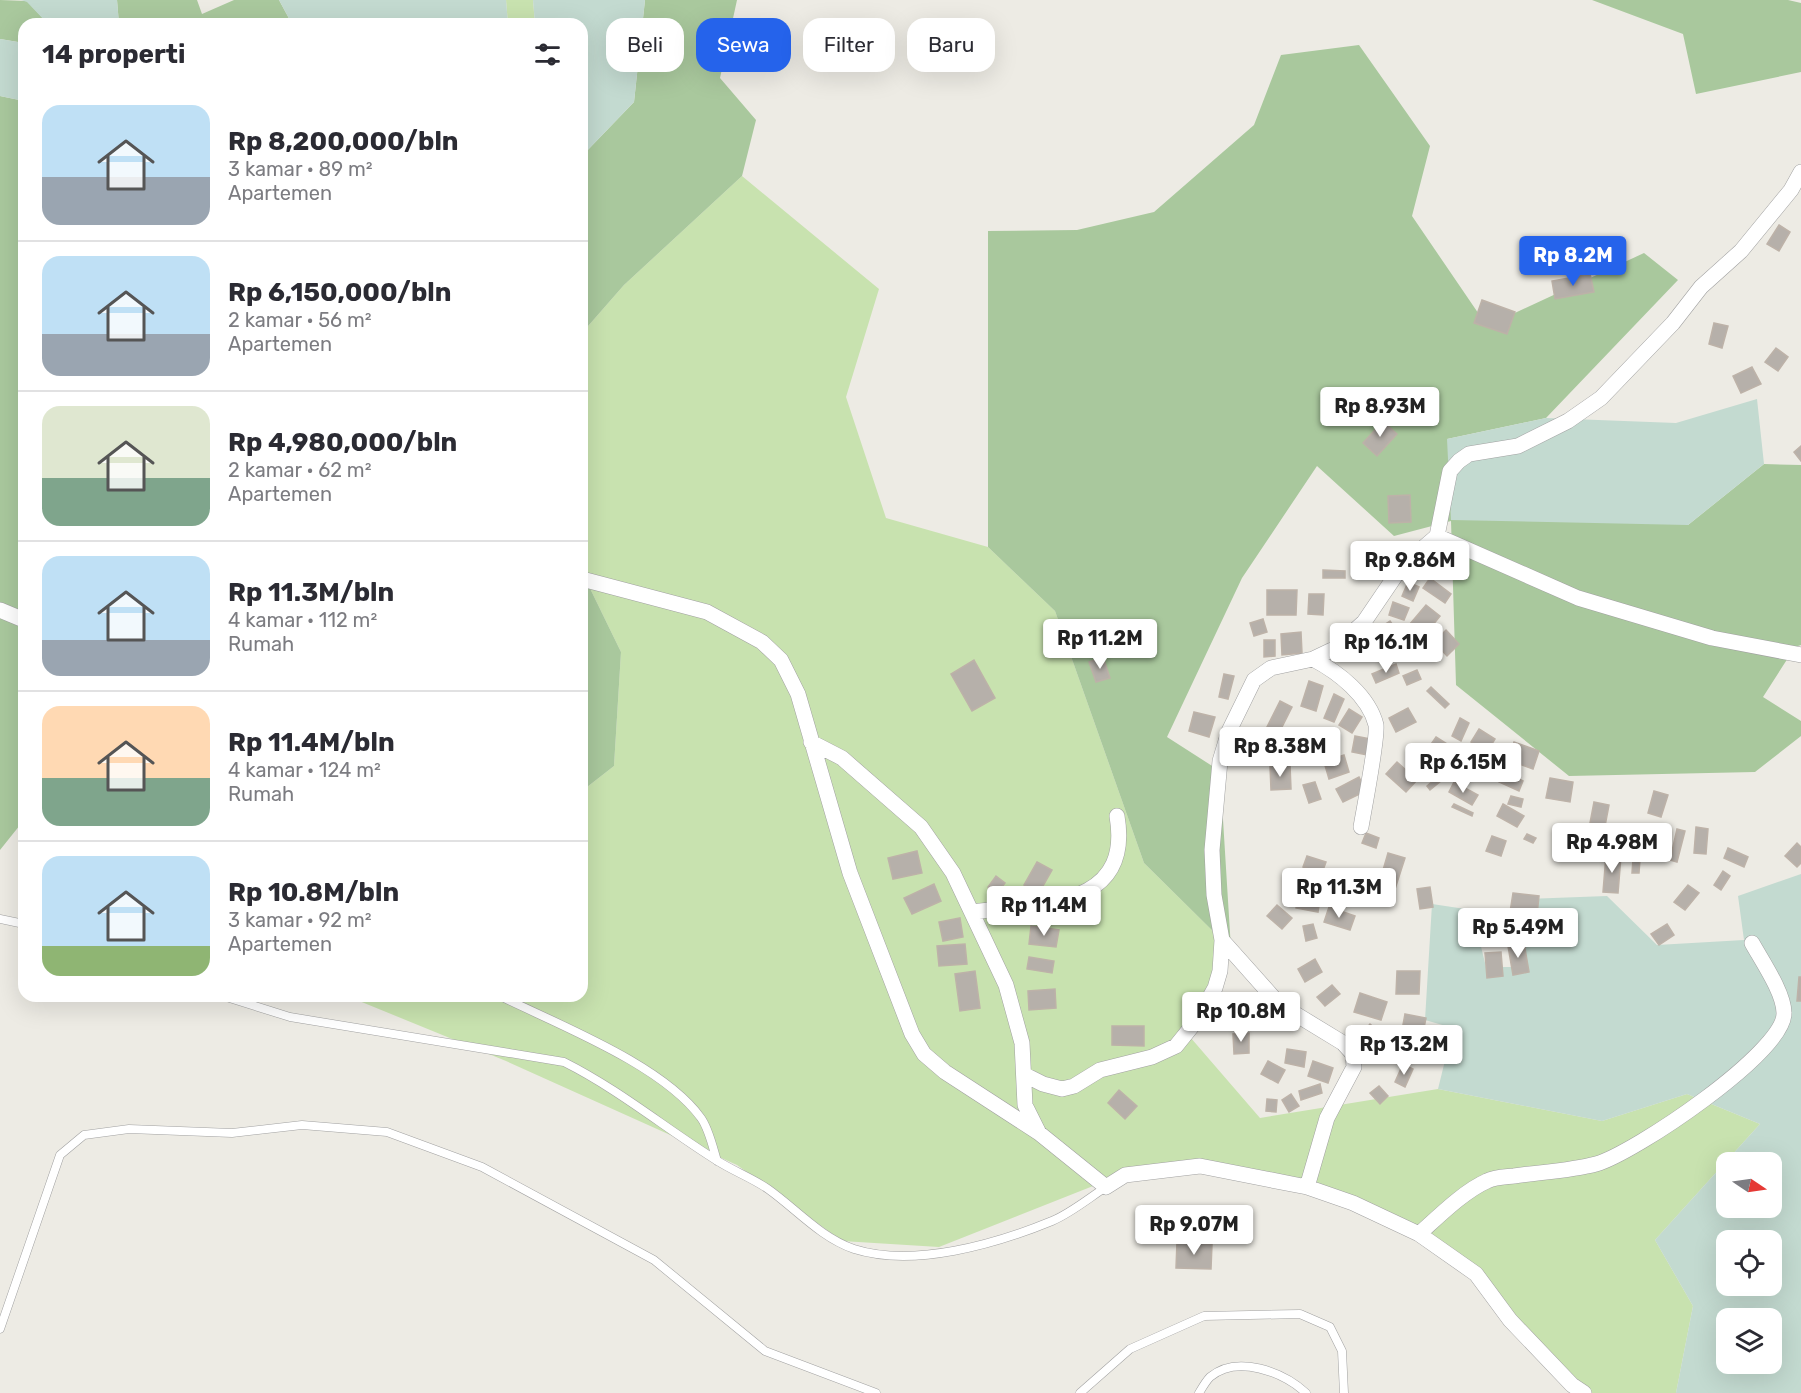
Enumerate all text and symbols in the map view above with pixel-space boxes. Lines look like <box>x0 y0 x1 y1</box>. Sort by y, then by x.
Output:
chip: Beli <box>606 18 684 72</box>
chip: Sewa <box>696 18 791 72</box>
chip: Filter <box>803 18 895 72</box>
chip: Baru <box>907 18 995 72</box>
icon: filters <box>531 38 564 71</box>
text: 14 properti <box>42 39 185 70</box>
text: Rp 8,200,000/bln <box>228 126 459 157</box>
icon: home <box>90 129 162 201</box>
text: 3 kamar · 89 m² <box>228 157 373 181</box>
text: Apartemen <box>228 181 332 205</box>
pin: Rp 8.2M <box>1518 236 1628 287</box>
text: Rp 8.2M <box>1533 243 1613 267</box>
text: Rp 6,150,000/bln <box>228 277 451 308</box>
icon: home <box>90 280 162 352</box>
text: 2 kamar · 56 m² <box>228 308 372 332</box>
text: Apartemen <box>228 332 332 356</box>
pin: Rp 8.93M <box>1318 387 1442 438</box>
text: Rp 8.93M <box>1334 394 1426 418</box>
text: Rp 4,980,000/bln <box>228 427 457 458</box>
icon: home <box>90 430 162 502</box>
text: 2 kamar · 62 m² <box>228 458 371 482</box>
text: Apartemen <box>228 482 332 506</box>
pin: Rp 9.86M <box>1348 541 1472 592</box>
text: Rp 9.86M <box>1364 548 1456 572</box>
text: Rp 11.3M/bln <box>228 577 394 608</box>
icon: home <box>90 580 162 652</box>
text: 4 kamar · 112 m² <box>228 608 377 632</box>
pin: Rp 11.2M <box>1038 619 1162 670</box>
pin: Rp 16.1M <box>1324 623 1448 674</box>
text: Rp 11.2M <box>1057 626 1143 650</box>
text: Rp 16.1M <box>1344 630 1428 654</box>
text: Rumah <box>228 632 294 656</box>
text: Rp 11.4M/bln <box>228 727 395 758</box>
pin: Rp 8.38M <box>1218 727 1342 778</box>
icon: home <box>90 730 162 802</box>
text: Rp 8.38M <box>1233 734 1327 758</box>
pin: Rp 6.15M <box>1401 743 1525 794</box>
text: Rp 6.15M <box>1419 750 1507 774</box>
text: 4 kamar · 124 m² <box>228 758 381 782</box>
text: Rumah <box>228 782 294 806</box>
pin: Rp 4.98M <box>1550 823 1674 874</box>
text: Rp 4.98M <box>1566 830 1658 854</box>
pin: Rp 11.3M <box>1277 868 1401 919</box>
text: Rp 11.3M <box>1296 875 1382 899</box>
text: Rp 10.8M/bln <box>228 877 399 908</box>
icon: home <box>90 880 162 952</box>
pin: Rp 11.4M <box>982 886 1106 937</box>
text: Rp 11.4M <box>1001 893 1087 917</box>
text: 3 kamar · 92 m² <box>228 908 372 932</box>
pin: Rp 5.49M <box>1456 908 1580 959</box>
text: Rp 5.49M <box>1472 915 1564 939</box>
text: Apartemen <box>228 932 332 956</box>
pin: Rp 10.8M <box>1179 992 1303 1043</box>
text: Rp 10.8M <box>1196 999 1286 1023</box>
pin: Rp 13.2M <box>1342 1025 1466 1076</box>
text: Rp 13.2M <box>1359 1032 1449 1056</box>
north arrow <box>1716 1152 1782 1218</box>
map controls <box>1716 1152 1782 1374</box>
pin: Rp 9.07M <box>1132 1205 1256 1256</box>
text: Rp 9.07M <box>1149 1212 1239 1236</box>
button: locate <box>1716 1230 1782 1296</box>
button: layers <box>1716 1308 1782 1374</box>

